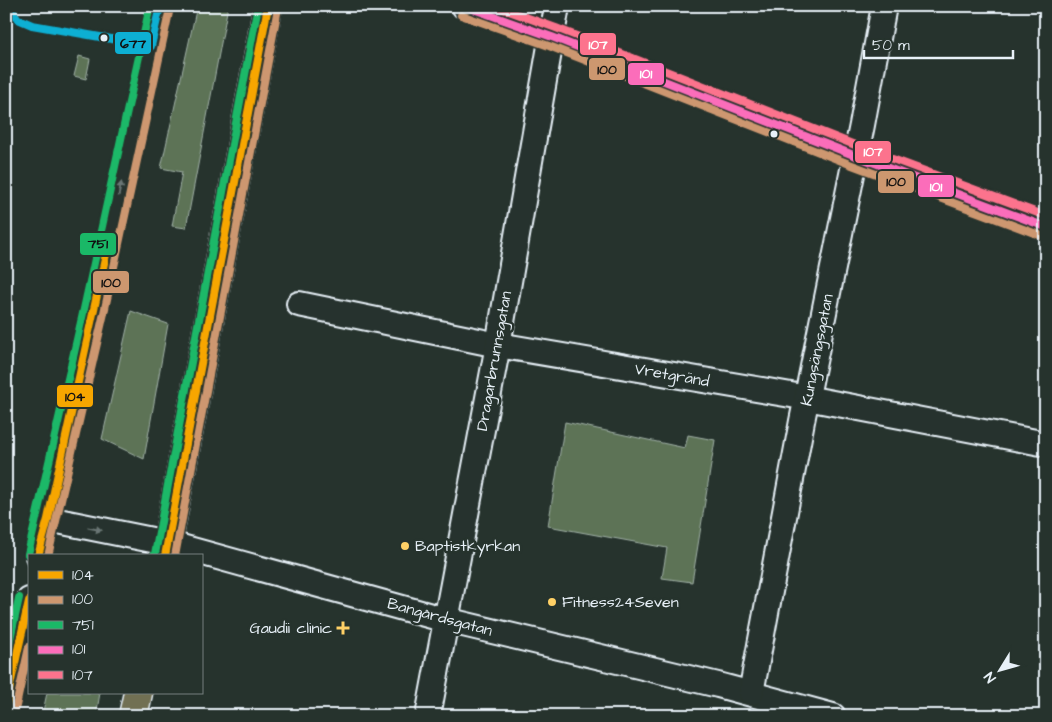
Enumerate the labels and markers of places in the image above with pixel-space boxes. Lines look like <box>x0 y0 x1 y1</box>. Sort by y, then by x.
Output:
unlabelled marker <box>99 33 109 43</box>
unlabelled marker <box>769 129 779 139</box>
place label: Baptistkyrkan <box>415 535 520 558</box>
marker: Baptistkyrkan <box>399 540 411 552</box>
place label: Fitness24Seven <box>562 591 679 613</box>
marker: Fitness24Seven <box>546 596 558 608</box>
place label: Gaudii clinic <box>250 617 332 639</box>
marker: Gaudii clinic <box>336 621 350 635</box>

